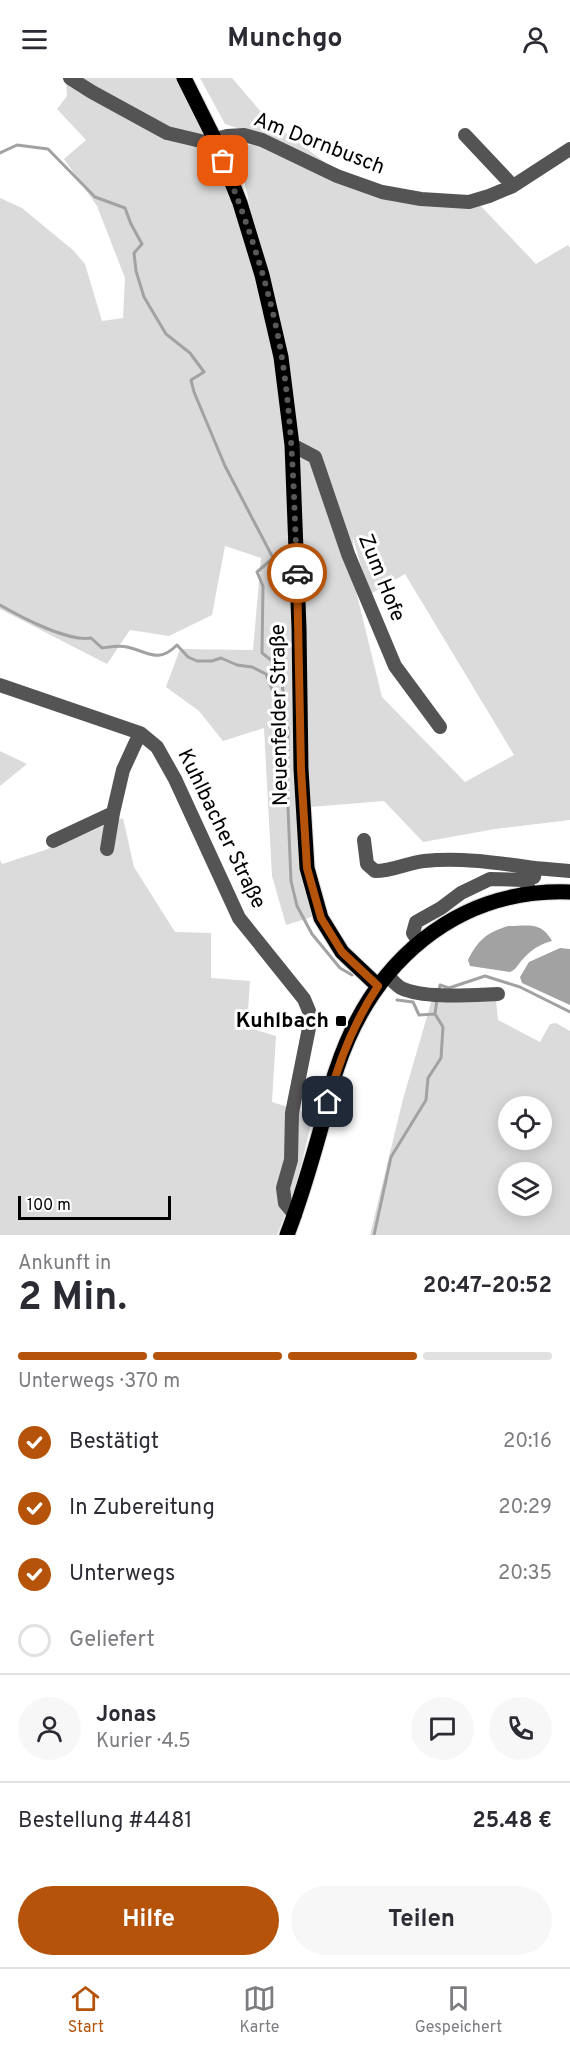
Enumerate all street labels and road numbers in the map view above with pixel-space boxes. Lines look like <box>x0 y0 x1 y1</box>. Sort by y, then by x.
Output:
street label: Am Dornbusch <box>250 107 388 181</box>
street label: Zum Hofe <box>351 530 411 626</box>
street label: Neuenfelder Straße <box>265 624 295 806</box>
street label: Kuhlbacher Straße <box>171 745 271 913</box>

